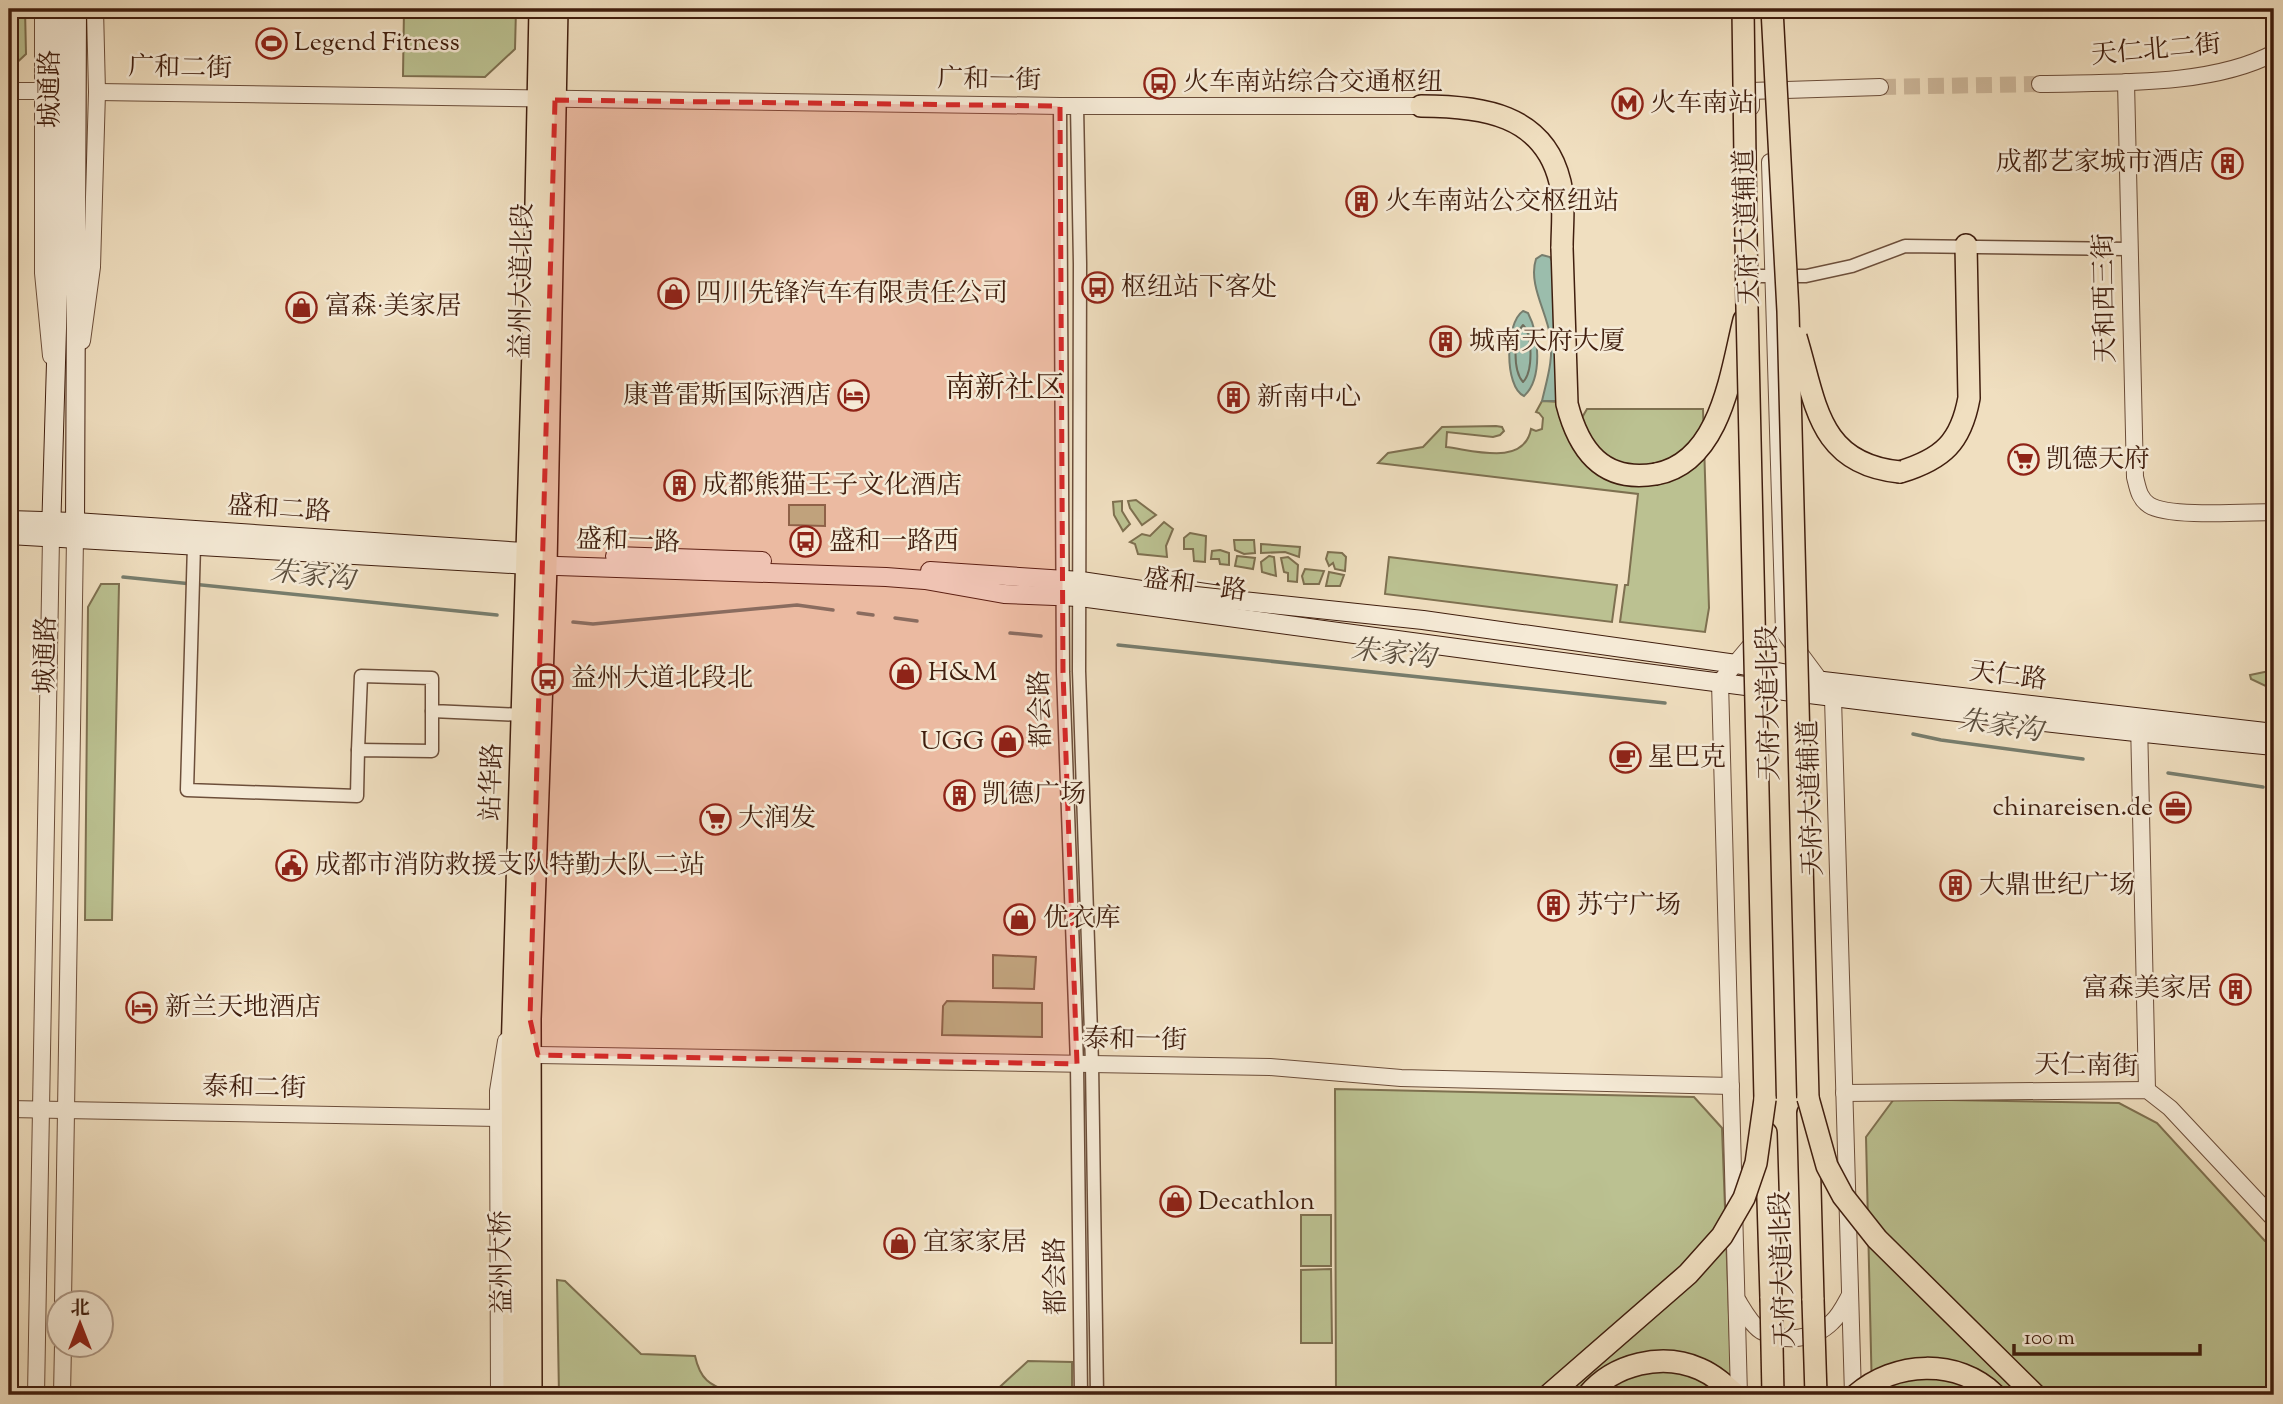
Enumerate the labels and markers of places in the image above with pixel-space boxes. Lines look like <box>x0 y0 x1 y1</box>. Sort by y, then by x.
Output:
place label: Legend Fitness <box>294 25 460 62</box>
sports icon: Legend Fitness <box>254 26 288 60</box>
place label: 火车南站综合交通枢纽 <box>1183 65 1443 102</box>
bus stop icon: 火车南站综合交通枢纽 <box>1143 66 1177 100</box>
place label: 火车南站 <box>1650 86 1754 123</box>
metro station icon: 火车南站 <box>1610 87 1644 121</box>
place label: 成都艺家城市酒店 <box>1996 145 2204 182</box>
building icon: 成都艺家城市酒店 <box>2210 146 2244 180</box>
place label: 火车南站公交枢纽站 <box>1385 184 1619 221</box>
building icon: 火车南站公交枢纽站 <box>1345 185 1379 219</box>
place label: 枢纽站下客处 <box>1121 270 1277 307</box>
bus stop icon: 枢纽站下客处 <box>1081 271 1115 305</box>
place label: 四川先锋汽车有限责任公司 <box>696 276 1008 313</box>
shop icon: 四川先锋汽车有限责任公司 <box>656 277 690 311</box>
place label: 富森·美家居 <box>325 289 462 326</box>
shop icon: 富森·美家居 <box>285 290 319 324</box>
place label: 城南天府大厦 <box>1469 324 1625 361</box>
building icon: 城南天府大厦 <box>1429 325 1463 359</box>
place label: 康普雷斯国际酒店 <box>623 378 831 415</box>
hotel icon: 康普雷斯国际酒店 <box>837 379 871 413</box>
place label: 新南中心 <box>1257 380 1361 417</box>
building icon: 新南中心 <box>1217 381 1251 415</box>
place label: 凯德天府 <box>2046 442 2150 479</box>
supermarket icon: 凯德天府 <box>2006 443 2040 477</box>
place label: 成都熊猫王子文化酒店 <box>702 468 962 505</box>
building icon: 成都熊猫王子文化酒店 <box>662 469 696 503</box>
place label: 盛和一路西 <box>829 524 959 561</box>
bus stop icon: 盛和一路西 <box>789 525 823 559</box>
place label: H&M <box>928 655 997 692</box>
shop icon: H&M <box>888 656 922 690</box>
place label: 益州大道北段北 <box>571 661 753 698</box>
bus stop icon: 益州大道北段北 <box>531 662 565 696</box>
place label: UGG <box>920 724 984 761</box>
shop icon: UGG <box>990 725 1024 759</box>
place label: 星巴克 <box>1648 740 1726 777</box>
cafe icon: 星巴克 <box>1608 741 1642 775</box>
place label: 凯德广场 <box>982 777 1086 814</box>
building icon: 凯德广场 <box>942 778 976 812</box>
place label: chinareisen.de <box>1992 790 2153 827</box>
office icon: chinareisen.de <box>2159 791 2193 825</box>
place label: 大润发 <box>738 801 816 838</box>
supermarket icon: 大润发 <box>698 802 732 836</box>
place label: 成都市消防救援支队特勤大队二站 <box>315 848 705 885</box>
public building icon: 成都市消防救援支队特勤大队二站 <box>275 849 309 883</box>
place label: 大鼎世纪广场 <box>1979 868 2135 905</box>
building icon: 大鼎世纪广场 <box>1939 869 1973 903</box>
place label: 苏宁广场 <box>1577 888 1681 925</box>
building icon: 苏宁广场 <box>1537 889 1571 923</box>
place label: 优衣库 <box>1043 901 1121 938</box>
shop icon: 优衣库 <box>1003 902 1037 936</box>
place label: 富森美家居 <box>2082 971 2212 1008</box>
building icon: 富森美家居 <box>2218 972 2252 1006</box>
place label: 新兰天地酒店 <box>165 990 321 1027</box>
hotel icon: 新兰天地酒店 <box>125 991 159 1025</box>
place label: Decathlon <box>1198 1184 1315 1221</box>
shop icon: Decathlon <box>1158 1185 1192 1219</box>
place label: 宜家家居 <box>923 1225 1027 1262</box>
shop icon: 宜家家居 <box>883 1226 917 1260</box>

